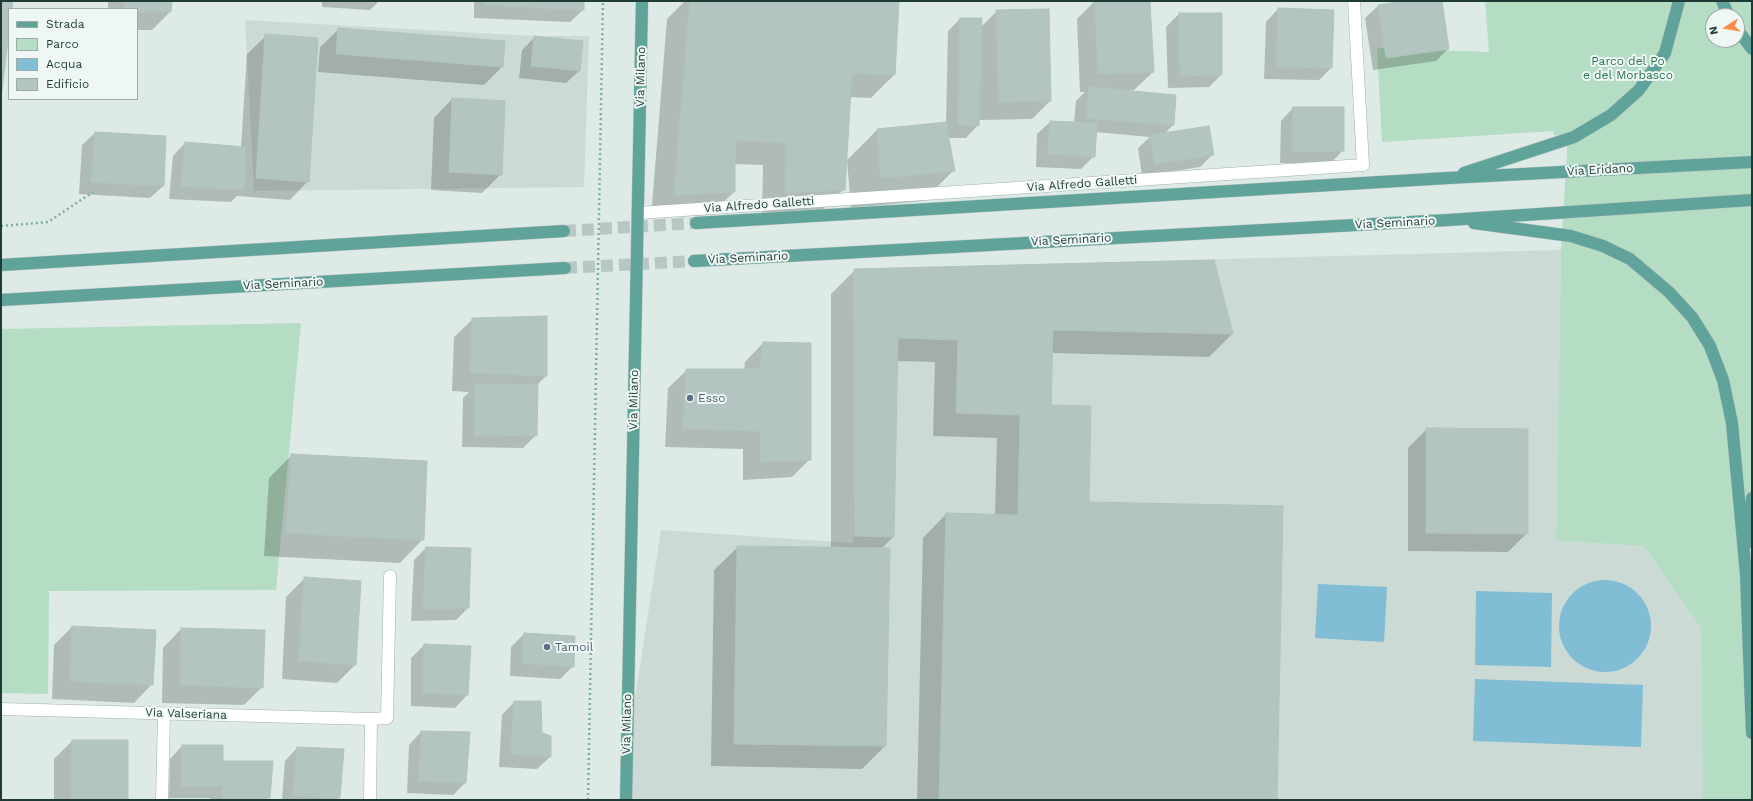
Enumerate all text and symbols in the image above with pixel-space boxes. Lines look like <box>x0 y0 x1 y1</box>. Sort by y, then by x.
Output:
legend <box>8 8 138 100</box>
north arrow <box>1705 8 1745 48</box>
text: Strada <box>46 17 85 31</box>
text: N <box>1707 25 1721 36</box>
text: Parco <box>46 37 79 51</box>
street label: Via Milano <box>633 47 649 107</box>
park label: Parco del Po e del Morbasco <box>1583 54 1673 82</box>
text: Acqua <box>46 57 82 71</box>
text: Edificio <box>46 77 89 91</box>
street label: Via Eridano <box>1566 161 1634 179</box>
street label: Via Alfredo Galletti <box>1026 173 1138 195</box>
street label: Via Alfredo Galletti <box>703 194 815 216</box>
street label: Via Seminario <box>1354 214 1436 232</box>
street label: Via Seminario <box>1030 231 1112 249</box>
street label: Via Seminario <box>707 249 789 267</box>
street label: Via Seminario <box>242 275 324 293</box>
street label: Via Milano <box>626 370 642 430</box>
place label: Esso <box>698 391 726 405</box>
marker: Esso <box>685 393 695 403</box>
place label: Tamoil <box>555 640 593 654</box>
marker: Tamoil <box>542 642 552 652</box>
street label: Via Milano <box>619 694 635 754</box>
street label: Via Valseriana <box>145 705 227 723</box>

